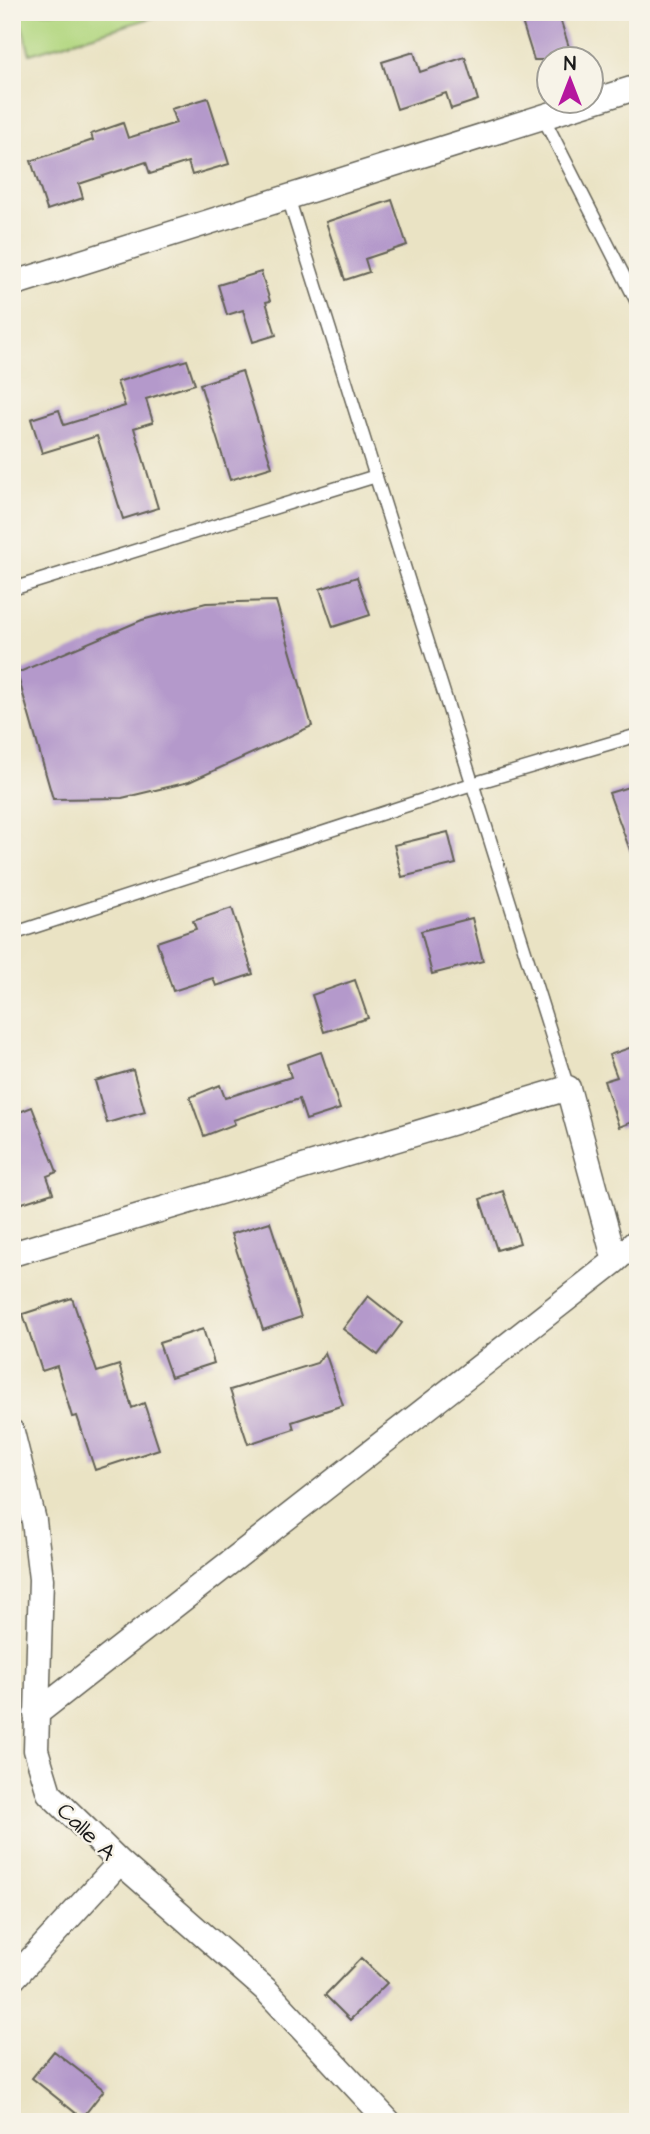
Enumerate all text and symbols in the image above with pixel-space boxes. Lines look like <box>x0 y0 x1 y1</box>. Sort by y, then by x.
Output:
north arrow <box>534 46 604 116</box>
text: N <box>564 51 576 78</box>
street label: Calle A <box>49 1795 123 1868</box>

